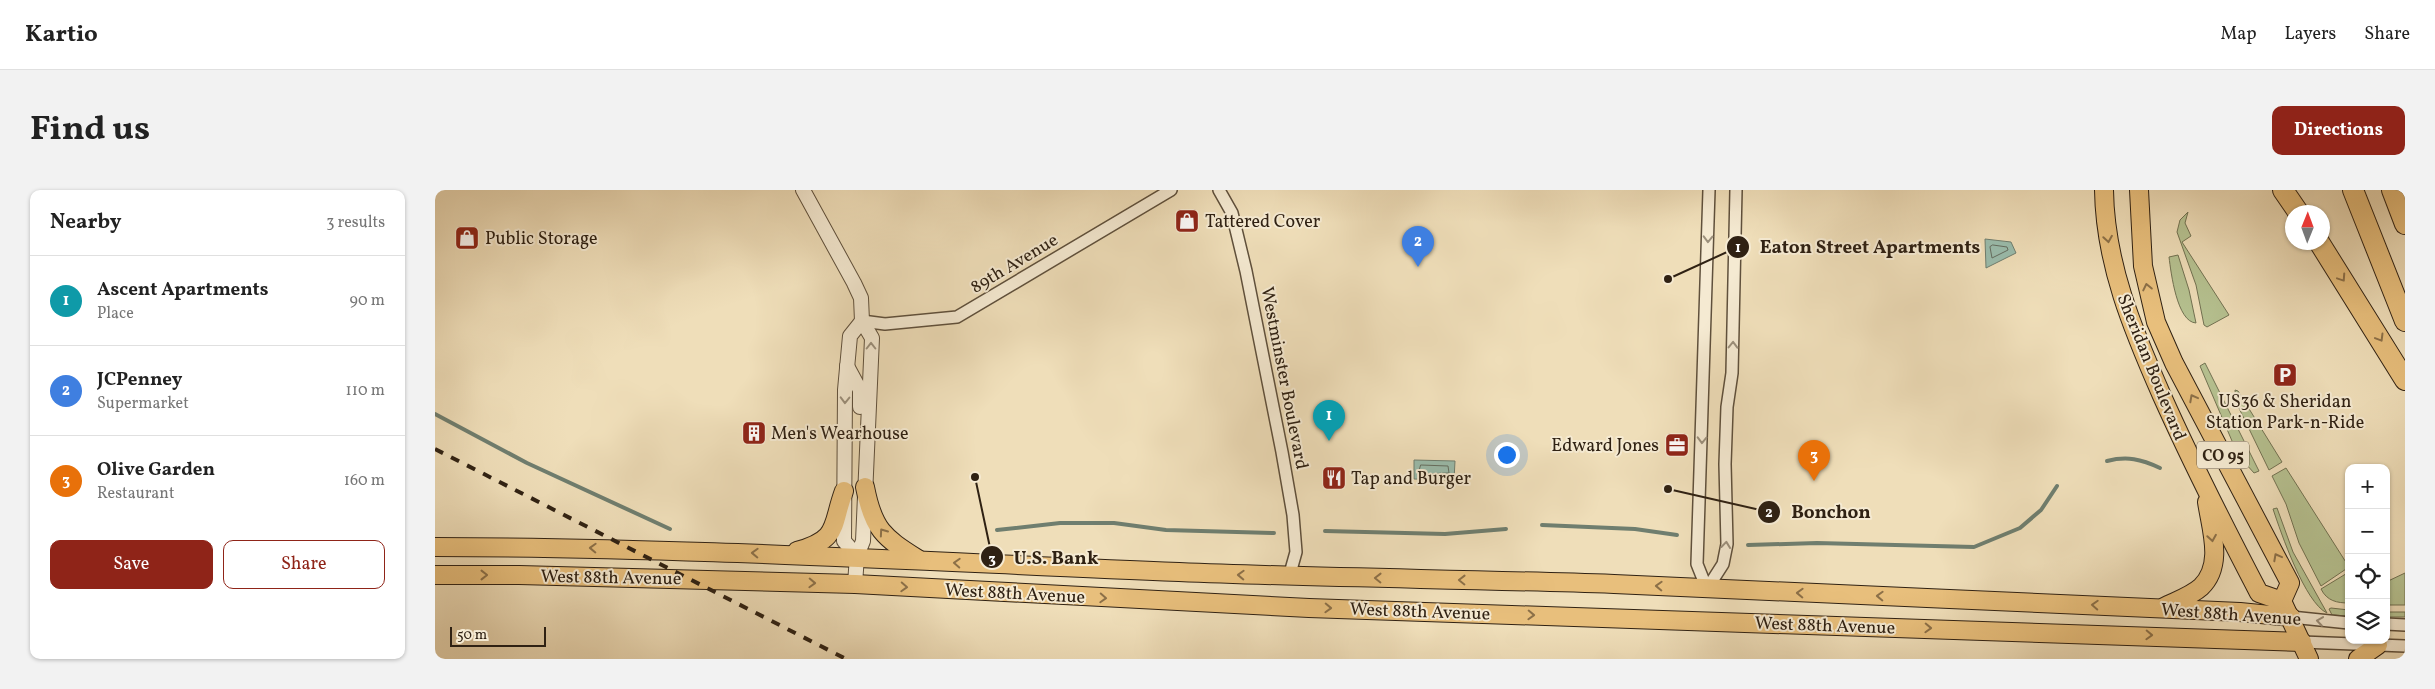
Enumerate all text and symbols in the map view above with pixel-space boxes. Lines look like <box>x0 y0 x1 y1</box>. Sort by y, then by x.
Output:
text: Kartio <box>25 18 98 52</box>
text: Map <box>2220 22 2256 47</box>
text: Layers <box>2284 22 2336 47</box>
text: Share <box>2364 22 2410 47</box>
text: Find us <box>30 106 150 154</box>
button: Directions <box>2272 106 2405 155</box>
north arrow <box>2285 205 2330 250</box>
text: Nearby <box>50 208 121 237</box>
shop icon: Tattered Cover <box>1174 208 1200 234</box>
place label: Tattered Cover <box>1205 210 1321 235</box>
text: 3 results <box>326 212 385 234</box>
shop icon: Public Storage <box>454 225 480 251</box>
pin: 2 <box>1402 226 1434 267</box>
place label: Public Storage <box>485 227 598 252</box>
street label: 89th Avenue <box>966 228 1063 300</box>
callout: Eaton Street Apartments <box>1725 230 1991 264</box>
one-way arrow <box>2103 234 2113 243</box>
one-way arrow <box>1703 235 1713 243</box>
text: Eaton Street Apartments <box>1760 235 1981 261</box>
text: 1 <box>1735 238 1741 259</box>
one-way arrow <box>2336 272 2345 282</box>
text: Ascent Apartments <box>97 277 269 303</box>
one-way arrow <box>2142 282 2153 291</box>
street label: Westminster Boulevard <box>1254 285 1314 472</box>
text: 1 <box>63 290 69 312</box>
text: 90 m <box>349 290 385 312</box>
street label: Sheridan Boulevard <box>2110 290 2192 445</box>
text: Place <box>97 303 134 325</box>
one-way arrow <box>2373 333 2383 342</box>
one-way arrow <box>866 341 876 349</box>
one-way arrow <box>1728 341 1738 348</box>
parking icon: US36 & Sheridan Station Park-n-Ride <box>2272 362 2298 388</box>
text: JCPenney <box>97 367 182 393</box>
text: 2 <box>62 380 70 402</box>
text: 110 m <box>346 380 385 402</box>
place label: US36 & Sheridan Station Park-n-Ride <box>2206 390 2364 436</box>
text: Supermarket <box>97 393 189 415</box>
one-way arrow <box>2189 395 2199 404</box>
one-way arrow <box>840 396 850 404</box>
pin: 1 <box>1313 400 1345 441</box>
building icon: Men's Wearhouse <box>741 420 767 446</box>
place label: Men's Wearhouse <box>771 422 908 447</box>
office icon: Edward Jones <box>1664 432 1690 458</box>
place label: Edward Jones <box>1551 434 1659 459</box>
one-way arrow <box>1697 436 1707 444</box>
pin: 3 <box>1798 440 1830 481</box>
your location <box>1494 442 1520 468</box>
road number: CO 95 <box>2197 442 2249 468</box>
text: Olive Garden <box>97 457 215 483</box>
map controls <box>2345 464 2390 644</box>
button: + <box>2345 464 2390 509</box>
restaurant icon: Tap and Burger <box>1321 465 1347 491</box>
place label: Tap and Burger <box>1351 467 1471 492</box>
text: 3 <box>62 470 70 492</box>
text: 160 m <box>344 470 385 492</box>
text: Restaurant <box>97 483 175 505</box>
callout: Bonchon <box>1756 495 1881 529</box>
text: Bonchon <box>1791 500 1871 526</box>
text: 2 <box>1765 503 1773 524</box>
button: − <box>2345 509 2390 554</box>
one-way arrow <box>880 528 889 538</box>
one-way arrow <box>2207 533 2217 542</box>
button: Save <box>50 540 213 589</box>
button: Share <box>223 540 385 589</box>
callout: U.S. Bank <box>979 540 1109 574</box>
one-way arrow <box>1720 541 1731 549</box>
one-way arrow <box>589 542 597 553</box>
text: U.S. Bank <box>1014 546 1099 572</box>
one-way arrow <box>751 548 759 558</box>
text: 3 <box>988 549 996 570</box>
one-way arrow <box>2273 554 2283 563</box>
button: locate <box>2345 554 2390 599</box>
one-way arrow <box>953 558 961 569</box>
street label: West 88th Avenue <box>540 565 681 592</box>
one-way arrow <box>1236 569 1244 580</box>
one-way arrow <box>480 570 488 580</box>
one-way arrow <box>1373 573 1381 584</box>
one-way arrow <box>1458 575 1466 585</box>
one-way arrow <box>808 577 816 588</box>
street label: West 88th Avenue <box>944 578 1086 611</box>
one-way arrow <box>900 581 908 592</box>
one-way arrow <box>1654 581 1662 592</box>
one-way arrow <box>1796 588 1804 598</box>
one-way arrow <box>1876 591 1884 602</box>
one-way arrow <box>1100 592 1108 603</box>
street label: West 88th Avenue <box>1349 598 1491 627</box>
street label: West 88th Avenue <box>2160 598 2302 633</box>
button: layers <box>2345 599 2390 644</box>
one-way arrow <box>2091 600 2099 611</box>
one-way arrow <box>1324 603 1332 614</box>
one-way arrow <box>1528 609 1536 620</box>
street label: West 88th Avenue <box>1754 612 1896 641</box>
one-way arrow <box>2315 616 2323 627</box>
one-way arrow <box>1924 623 1932 633</box>
scale bar <box>450 624 546 647</box>
text: 50 m <box>457 626 487 645</box>
one-way arrow <box>2145 630 2153 641</box>

